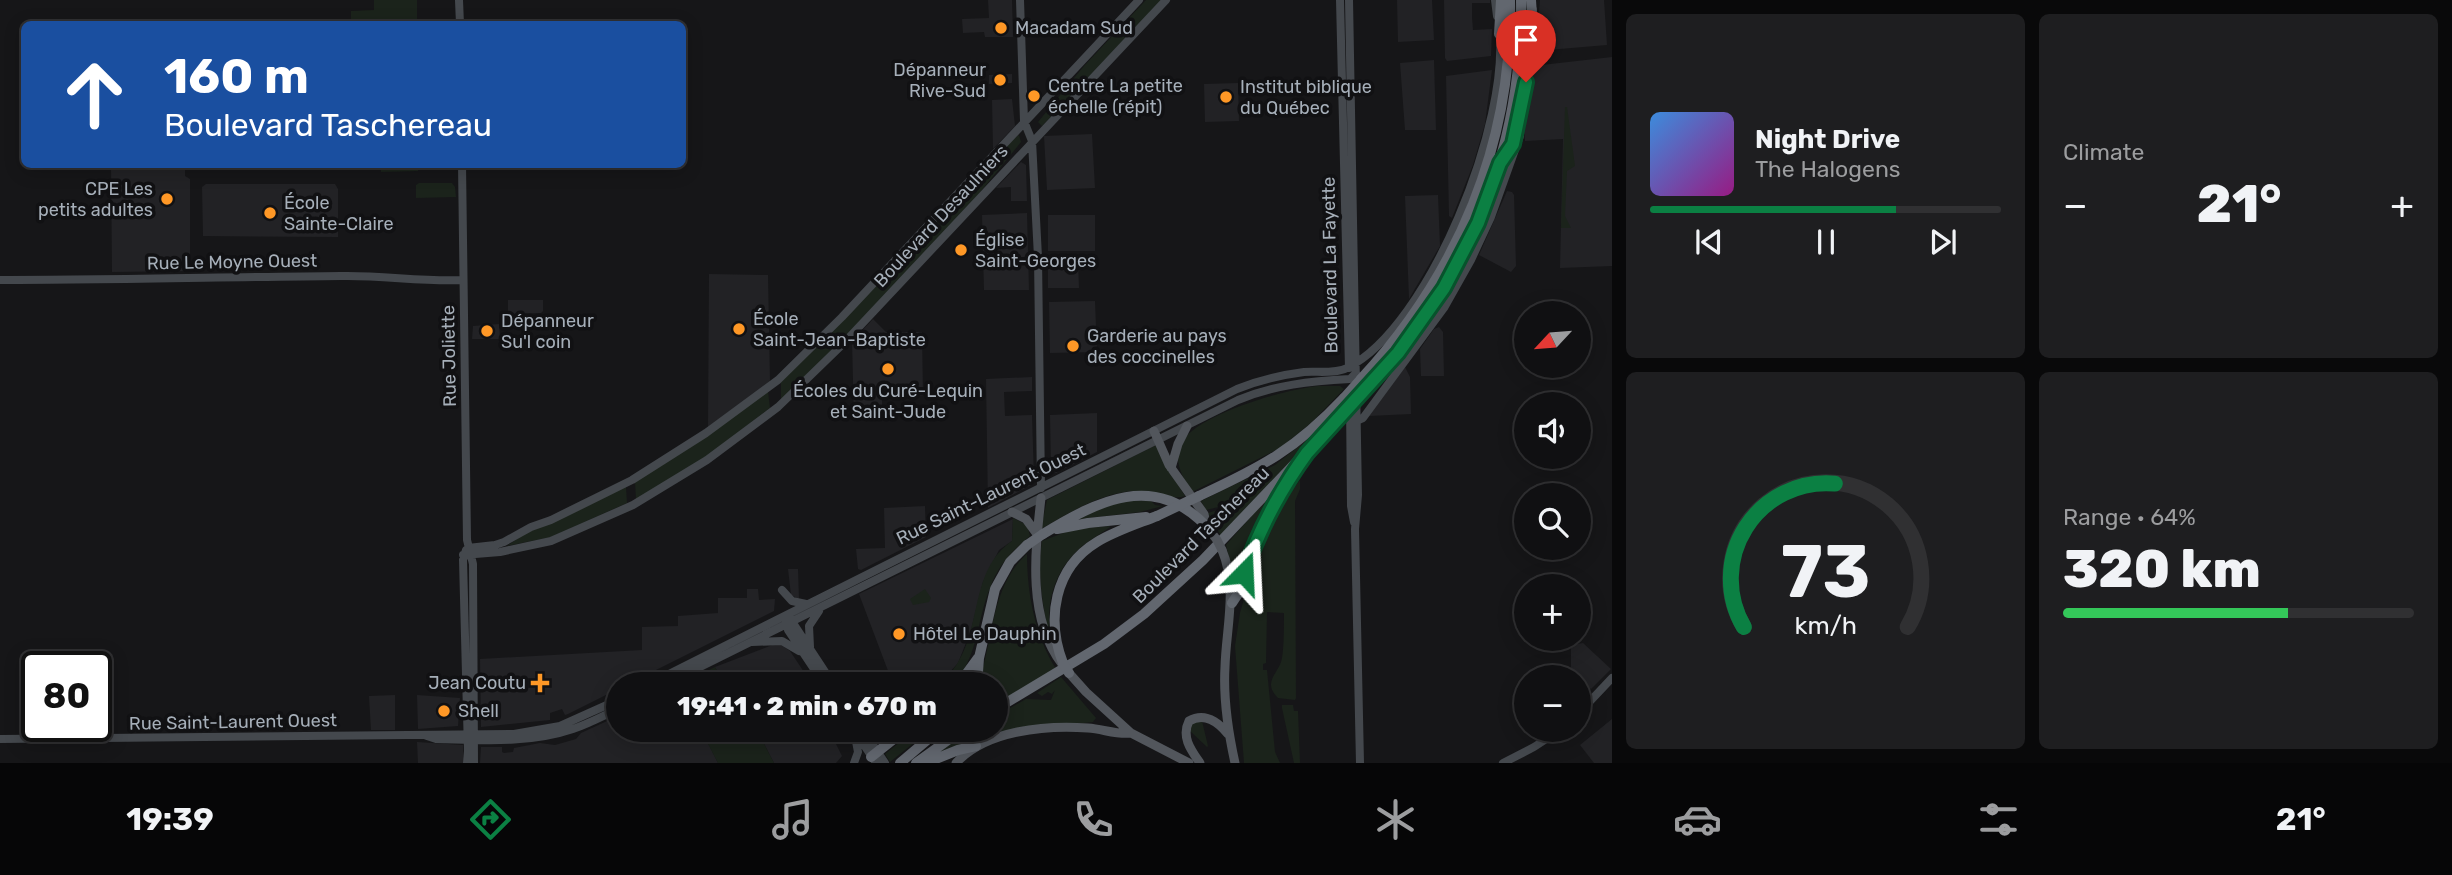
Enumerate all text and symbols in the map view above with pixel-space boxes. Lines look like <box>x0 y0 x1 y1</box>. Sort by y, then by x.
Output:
pin <box>1496 10 1556 82</box>
place label: Macadam Sud <box>1015 17 1133 39</box>
marker: Macadam Sud <box>993 20 1009 36</box>
icon: arrive <box>1507 21 1545 59</box>
text: 160 m <box>164 47 309 105</box>
icon: ahead <box>49 49 140 140</box>
place label: Dépanneur Rive-Sud <box>893 59 986 102</box>
marker: Dépanneur Rive-Sud <box>992 72 1008 88</box>
place label: Centre La petite échelle (répit) <box>1048 75 1183 118</box>
place label: Institut biblique du Québec <box>1240 76 1372 119</box>
marker: Centre La petite échelle (répit) <box>1026 88 1042 104</box>
marker: Institut biblique du Québec <box>1218 89 1234 105</box>
text: Boulevard Taschereau <box>164 106 492 144</box>
text: Night Drive <box>1755 124 1900 155</box>
text: Climate <box>2063 138 2144 166</box>
street label: Boulevard Desaulniers <box>869 140 1013 292</box>
text: The Halogens <box>1755 155 1901 183</box>
text: 21° <box>2197 173 2281 235</box>
street label: Boulevard La Fayette <box>1317 177 1343 353</box>
place label: CPE Les petits adultes <box>38 178 153 221</box>
text: − <box>2063 182 2088 228</box>
text: + <box>2390 182 2414 228</box>
marker: CPE Les petits adultes <box>159 191 175 207</box>
place label: École Sainte-Claire <box>284 192 394 235</box>
marker: École Sainte-Claire <box>262 205 278 221</box>
icon: previous <box>1690 223 1728 261</box>
icon: pause <box>1807 223 1845 261</box>
icon: next <box>1924 223 1962 261</box>
place label: Église Saint-Georges <box>975 229 1096 272</box>
marker: Église Saint-Georges <box>953 242 969 258</box>
street label: Rue Le Moyne Ouest <box>147 250 317 274</box>
north arrow <box>1514 301 1591 378</box>
map controls <box>1514 301 1591 742</box>
street label: Rue Joliette <box>437 305 461 407</box>
place label: École Saint-Jean-Baptiste <box>753 308 926 351</box>
place label: Dépanneur Su'l coin <box>501 310 594 353</box>
marker: École Saint-Jean-Baptiste <box>731 321 747 337</box>
marker: Dépanneur Su'l coin <box>479 323 495 339</box>
place label: Garderie au pays des coccinelles <box>1087 325 1227 368</box>
marker: Garderie au pays des coccinelles <box>1065 338 1081 354</box>
marker: Écoles du Curé-Lequin et Saint-Jude <box>880 361 896 377</box>
place label: Écoles du Curé-Lequin et Saint-Jude <box>793 380 983 423</box>
button: sound <box>1514 392 1591 469</box>
street label: Rue Saint-Laurent Ouest <box>893 439 1089 549</box>
street label: Boulevard Taschereau <box>1128 462 1274 608</box>
button: search <box>1514 483 1591 560</box>
text: Range · 64% <box>2063 503 2196 531</box>
text: 73 <box>1781 529 1870 615</box>
position arrow <box>1207 536 1281 610</box>
text: 320 km <box>2063 538 2261 600</box>
button: + <box>1514 574 1591 651</box>
text: km/h <box>1794 610 1857 639</box>
place label: Hôtel Le Dauphin <box>913 623 1057 645</box>
marker: Hôtel Le Dauphin <box>891 626 907 642</box>
speed limit sign: 80 <box>21 651 112 742</box>
button: − <box>1514 665 1591 742</box>
place label: Jean Coutu <box>428 672 526 694</box>
marker: Jean Coutu <box>532 675 548 691</box>
text: 19:41 · 2 min · 670 m <box>677 691 937 722</box>
place label: Shell <box>458 700 499 722</box>
marker: Shell <box>436 703 452 719</box>
street label: Rue Saint-Laurent Ouest <box>129 709 337 735</box>
icon: directions <box>466 795 515 844</box>
icon: music <box>768 795 817 844</box>
icon: phone <box>1069 795 1118 844</box>
icon: climate <box>1371 795 1420 844</box>
icon: car <box>1673 795 1722 844</box>
icon: filters <box>1974 795 2023 844</box>
text: 19:39 <box>126 800 214 838</box>
text: 21° <box>2276 800 2326 838</box>

